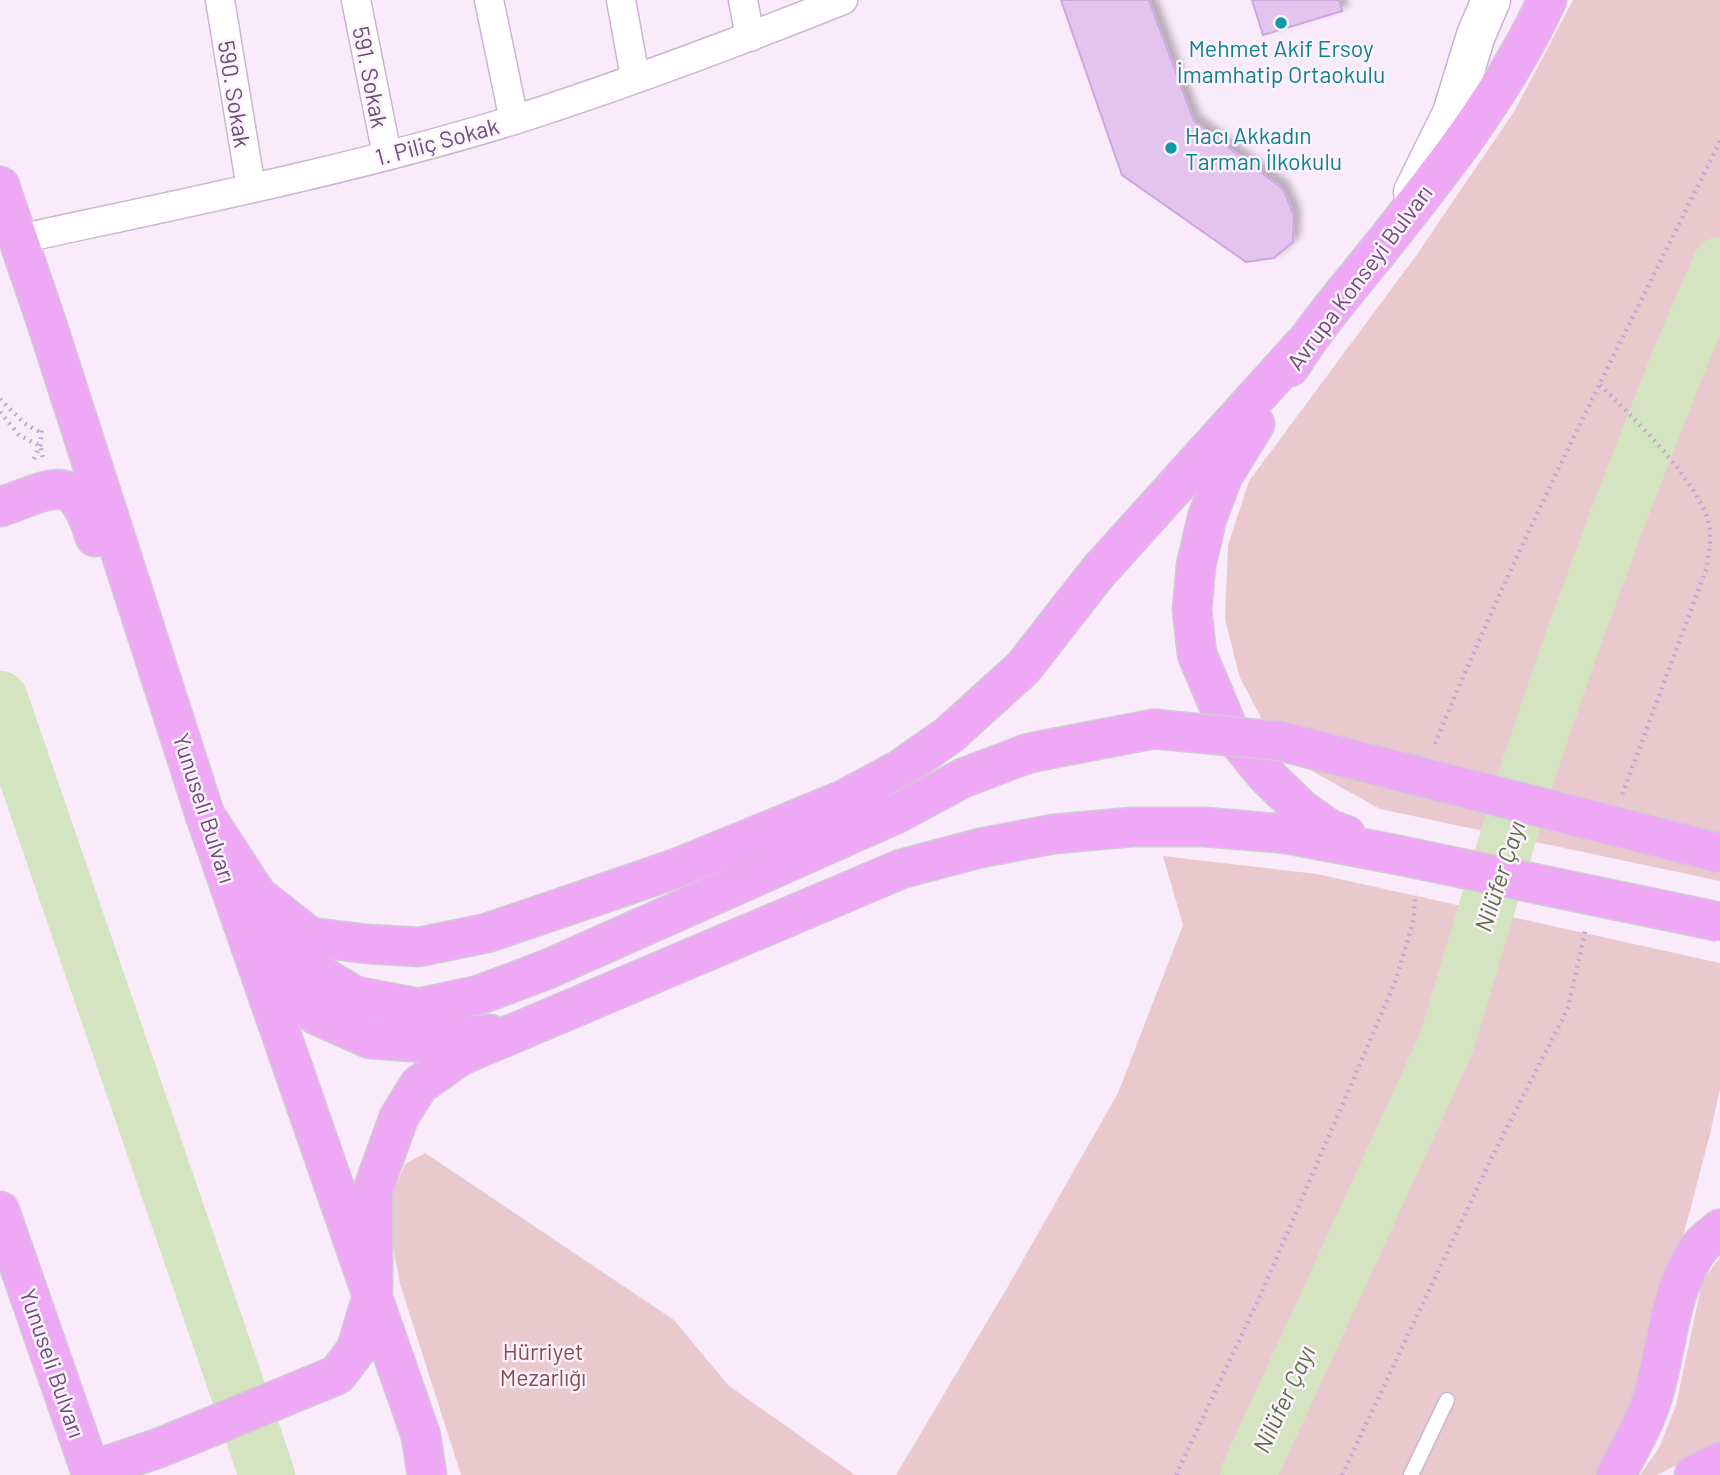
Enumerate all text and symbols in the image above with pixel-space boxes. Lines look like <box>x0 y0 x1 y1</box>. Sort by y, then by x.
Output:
marker: Mehmet Akif Ersoy İmamhatip Ortaokulu <box>1273 15 1289 31</box>
street label: 591. Sokak <box>347 24 395 130</box>
place label: Mehmet Akif Ersoy İmamhatip Ortaokulu <box>1177 34 1385 88</box>
street label: 590. Sokak <box>213 38 257 150</box>
street label: 1. Piliç Sokak <box>372 111 502 171</box>
place label: Hacı Akkadın Tarman İlkokulu <box>1185 121 1342 175</box>
marker: Hacı Akkadın Tarman İlkokulu <box>1163 140 1179 156</box>
street label: Avrupa Konseyi Bulvarı <box>1280 179 1438 375</box>
street label: Yunuseli Bulvarı <box>168 730 242 886</box>
water label: Nilüfer Çayı <box>1468 817 1531 935</box>
street label: Yunuseli Bulvarı <box>14 1285 92 1441</box>
park label: Hürriyet Mezarlığı <box>500 1337 586 1391</box>
water label: Nilüfer Çayı <box>1246 1341 1320 1457</box>

